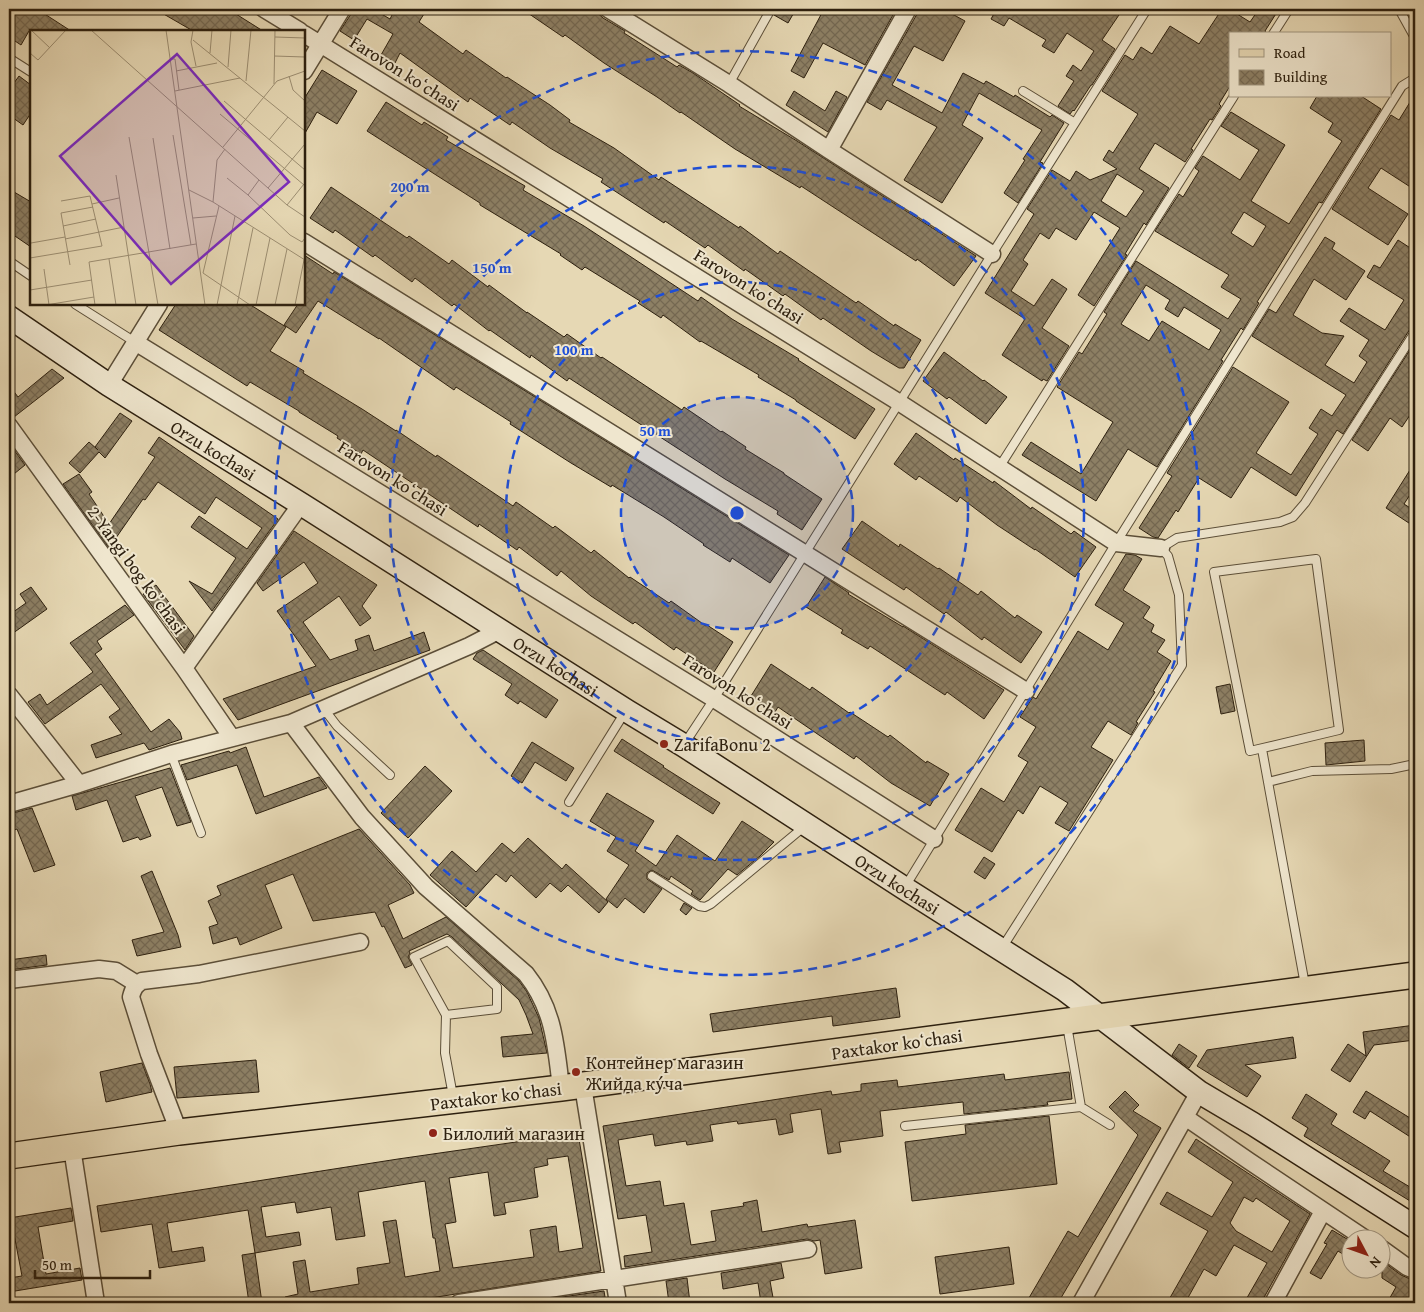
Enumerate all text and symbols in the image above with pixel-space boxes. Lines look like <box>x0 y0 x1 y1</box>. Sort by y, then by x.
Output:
street label: Farovon koʻchasi <box>345 28 465 118</box>
inset map <box>30 30 305 305</box>
legend <box>1229 32 1392 98</box>
text: Road <box>1274 42 1305 63</box>
text: Building <box>1274 66 1328 87</box>
text: 200 m <box>390 176 430 197</box>
street label: Farovon koʻchasi <box>689 241 809 331</box>
text: 150 m <box>472 257 512 278</box>
text: 100 m <box>554 339 594 360</box>
street label: Orzu kochasi <box>165 413 262 487</box>
text: 50 m <box>639 420 671 441</box>
street label: Farovon koʻchasi <box>333 433 453 523</box>
street label: 2-Yangi bog koʼchasi <box>81 500 193 640</box>
centre of rings <box>728 504 746 522</box>
street label: Orzu kochasi <box>508 629 604 703</box>
street label: Farovon koʻchasi <box>678 646 798 736</box>
place label: ZarifaBonu 2 <box>674 731 771 758</box>
marker: ZarifaBonu 2 <box>658 738 670 750</box>
street label: Orzu kochasi <box>850 846 945 921</box>
street label: Paxtakor koʻchasi <box>830 1021 964 1067</box>
place label: Контейнер магазин Жийда ку́ча <box>585 1049 744 1097</box>
marker: Контейнер магазин Жийда ку́ча <box>570 1066 582 1078</box>
street label: Paxtakor koʻchasi <box>429 1075 563 1117</box>
place label: Билолий магазин <box>443 1120 585 1147</box>
marker: Билолий магазин <box>427 1127 439 1139</box>
north arrow <box>1342 1230 1392 1280</box>
scale bar <box>35 1247 150 1279</box>
text: N <box>1365 1252 1386 1273</box>
text: 50 m <box>42 1254 73 1275</box>

